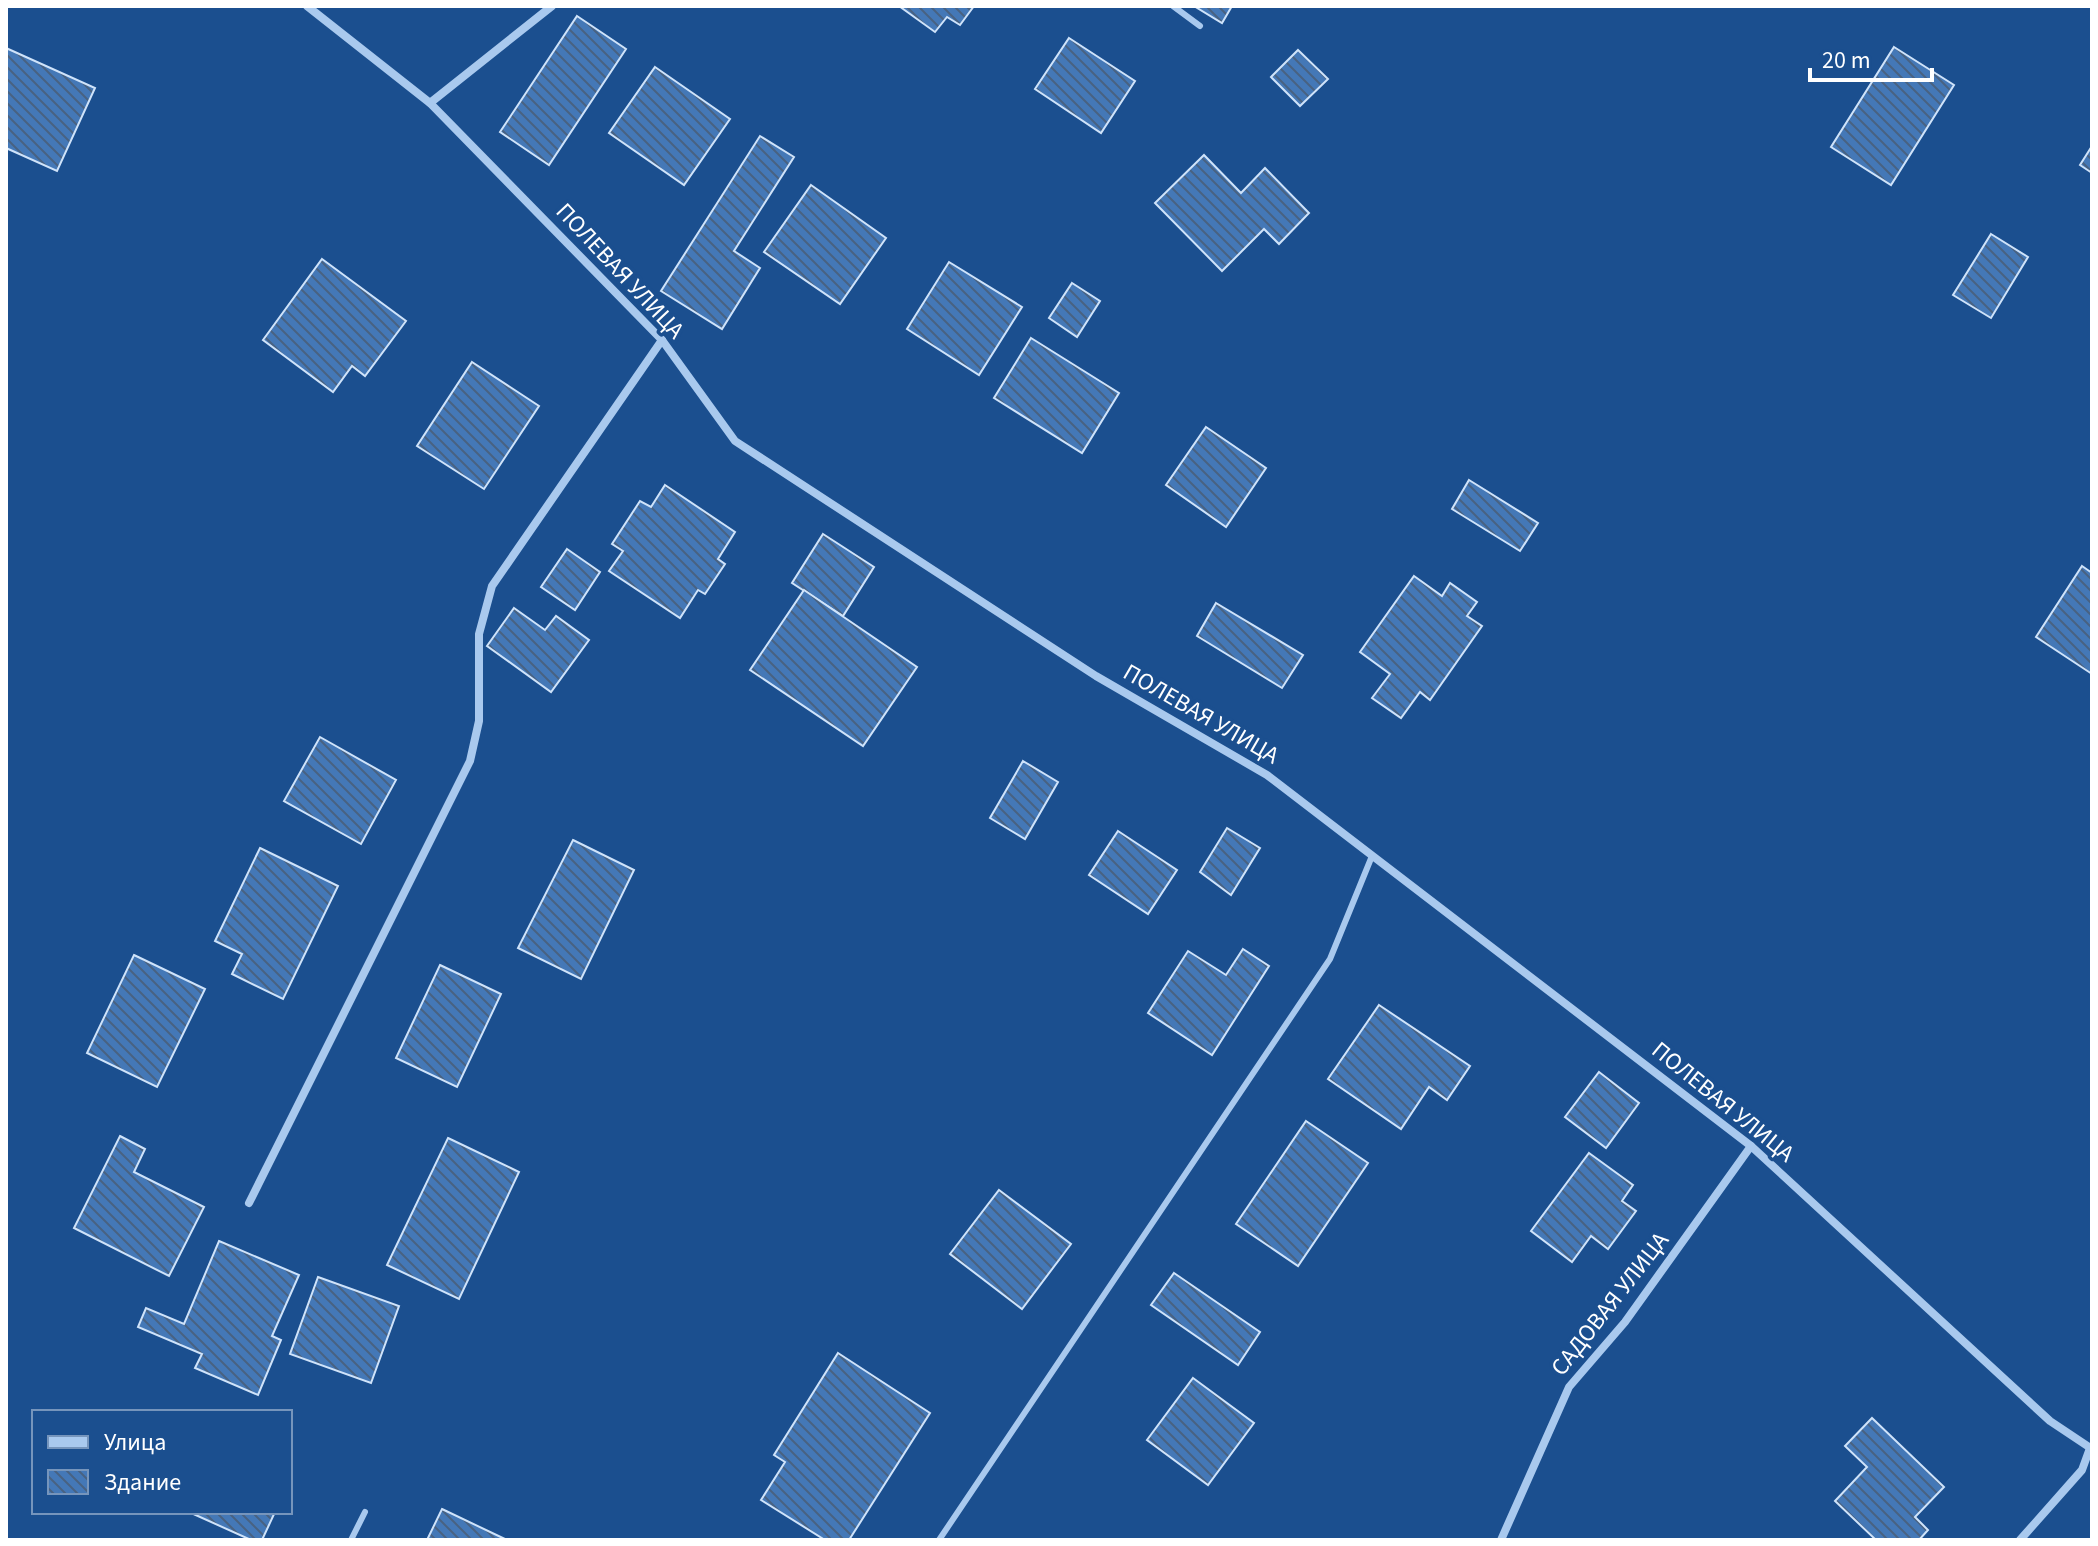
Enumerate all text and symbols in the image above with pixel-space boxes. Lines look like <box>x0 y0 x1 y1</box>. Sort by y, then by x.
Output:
scale bar <box>1810 32 1932 82</box>
text: 20 m <box>1822 43 1871 78</box>
street label: ПОЛЕВАЯ УЛИЦА <box>548 195 692 347</box>
street label: ПОЛЕВАЯ УЛИЦА <box>1117 655 1285 773</box>
street label: ПОЛЕВАЯ УЛИЦА <box>1644 1033 1802 1171</box>
street label: САДОВАЯ УЛИЦА <box>1543 1225 1677 1383</box>
legend <box>32 1410 292 1514</box>
text: Улица <box>104 1425 166 1460</box>
text: Здание <box>104 1465 181 1500</box>

